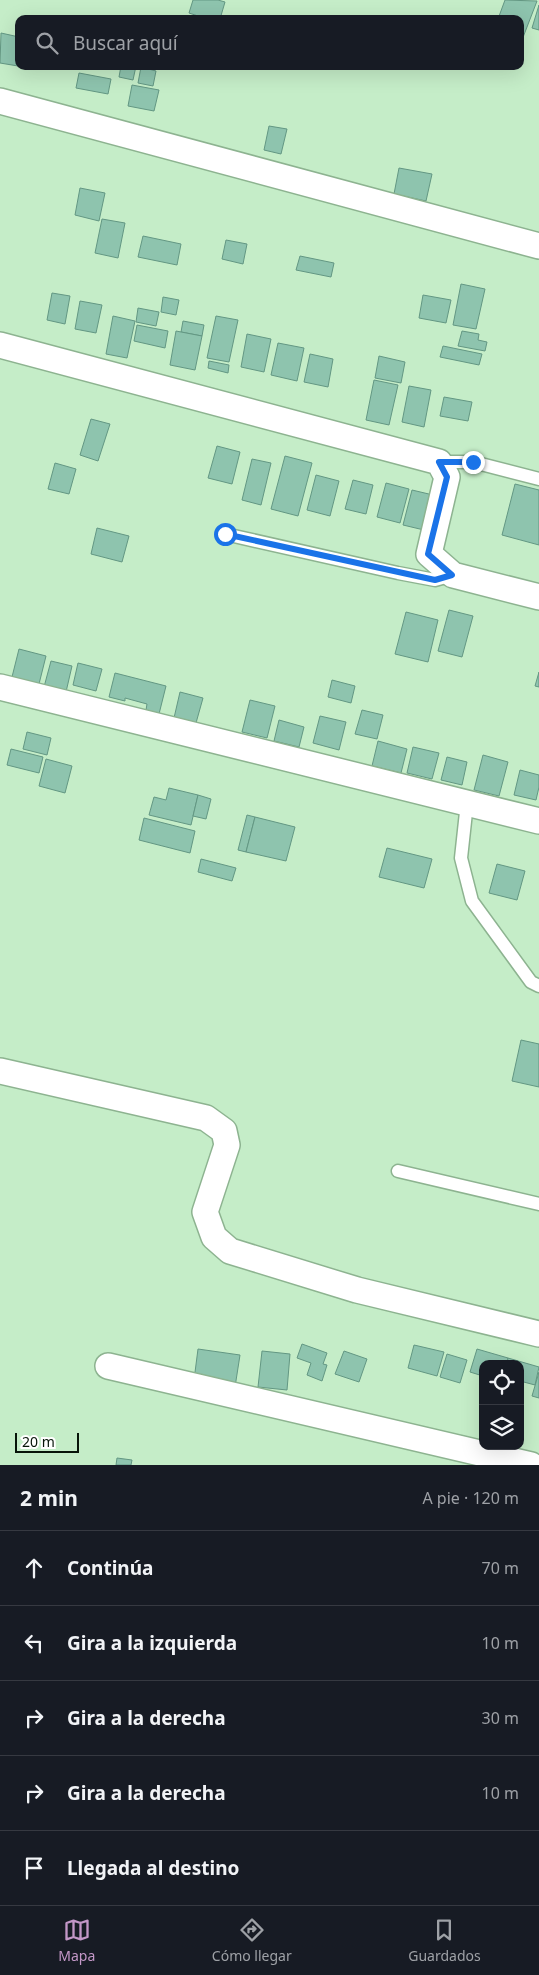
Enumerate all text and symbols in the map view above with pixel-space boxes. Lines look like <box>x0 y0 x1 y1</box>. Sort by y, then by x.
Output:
search box <box>15 15 524 70</box>
icon: search <box>33 29 61 57</box>
text: Buscar aquí <box>73 30 178 56</box>
route end <box>462 451 485 474</box>
route start <box>214 523 237 546</box>
map controls <box>479 1360 524 1450</box>
button: locate <box>479 1360 524 1405</box>
button: layers <box>479 1405 524 1450</box>
scale bar <box>15 1430 79 1453</box>
text: 20 m <box>22 1432 55 1451</box>
text: 2 min <box>20 1484 78 1512</box>
text: A pie · 120 m <box>422 1487 519 1509</box>
icon: ahead <box>20 1554 48 1582</box>
text: Continúa <box>67 1555 153 1581</box>
text: 70 m <box>482 1557 519 1579</box>
icon: left <box>20 1629 48 1657</box>
text: Gira a la izquierda <box>67 1630 237 1656</box>
text: 10 m <box>482 1632 519 1654</box>
icon: right <box>20 1704 48 1732</box>
text: Gira a la derecha <box>67 1705 226 1731</box>
text: 30 m <box>482 1707 519 1729</box>
icon: right <box>20 1779 48 1807</box>
text: Gira a la derecha <box>67 1780 226 1806</box>
text: 10 m <box>482 1782 519 1804</box>
icon: arrive <box>20 1854 48 1882</box>
text: Llegada al destino <box>67 1855 239 1881</box>
tab: Mapa <box>58 1916 95 1965</box>
tab: Cómo llegar <box>212 1916 292 1965</box>
tab: Guardados <box>408 1916 481 1965</box>

